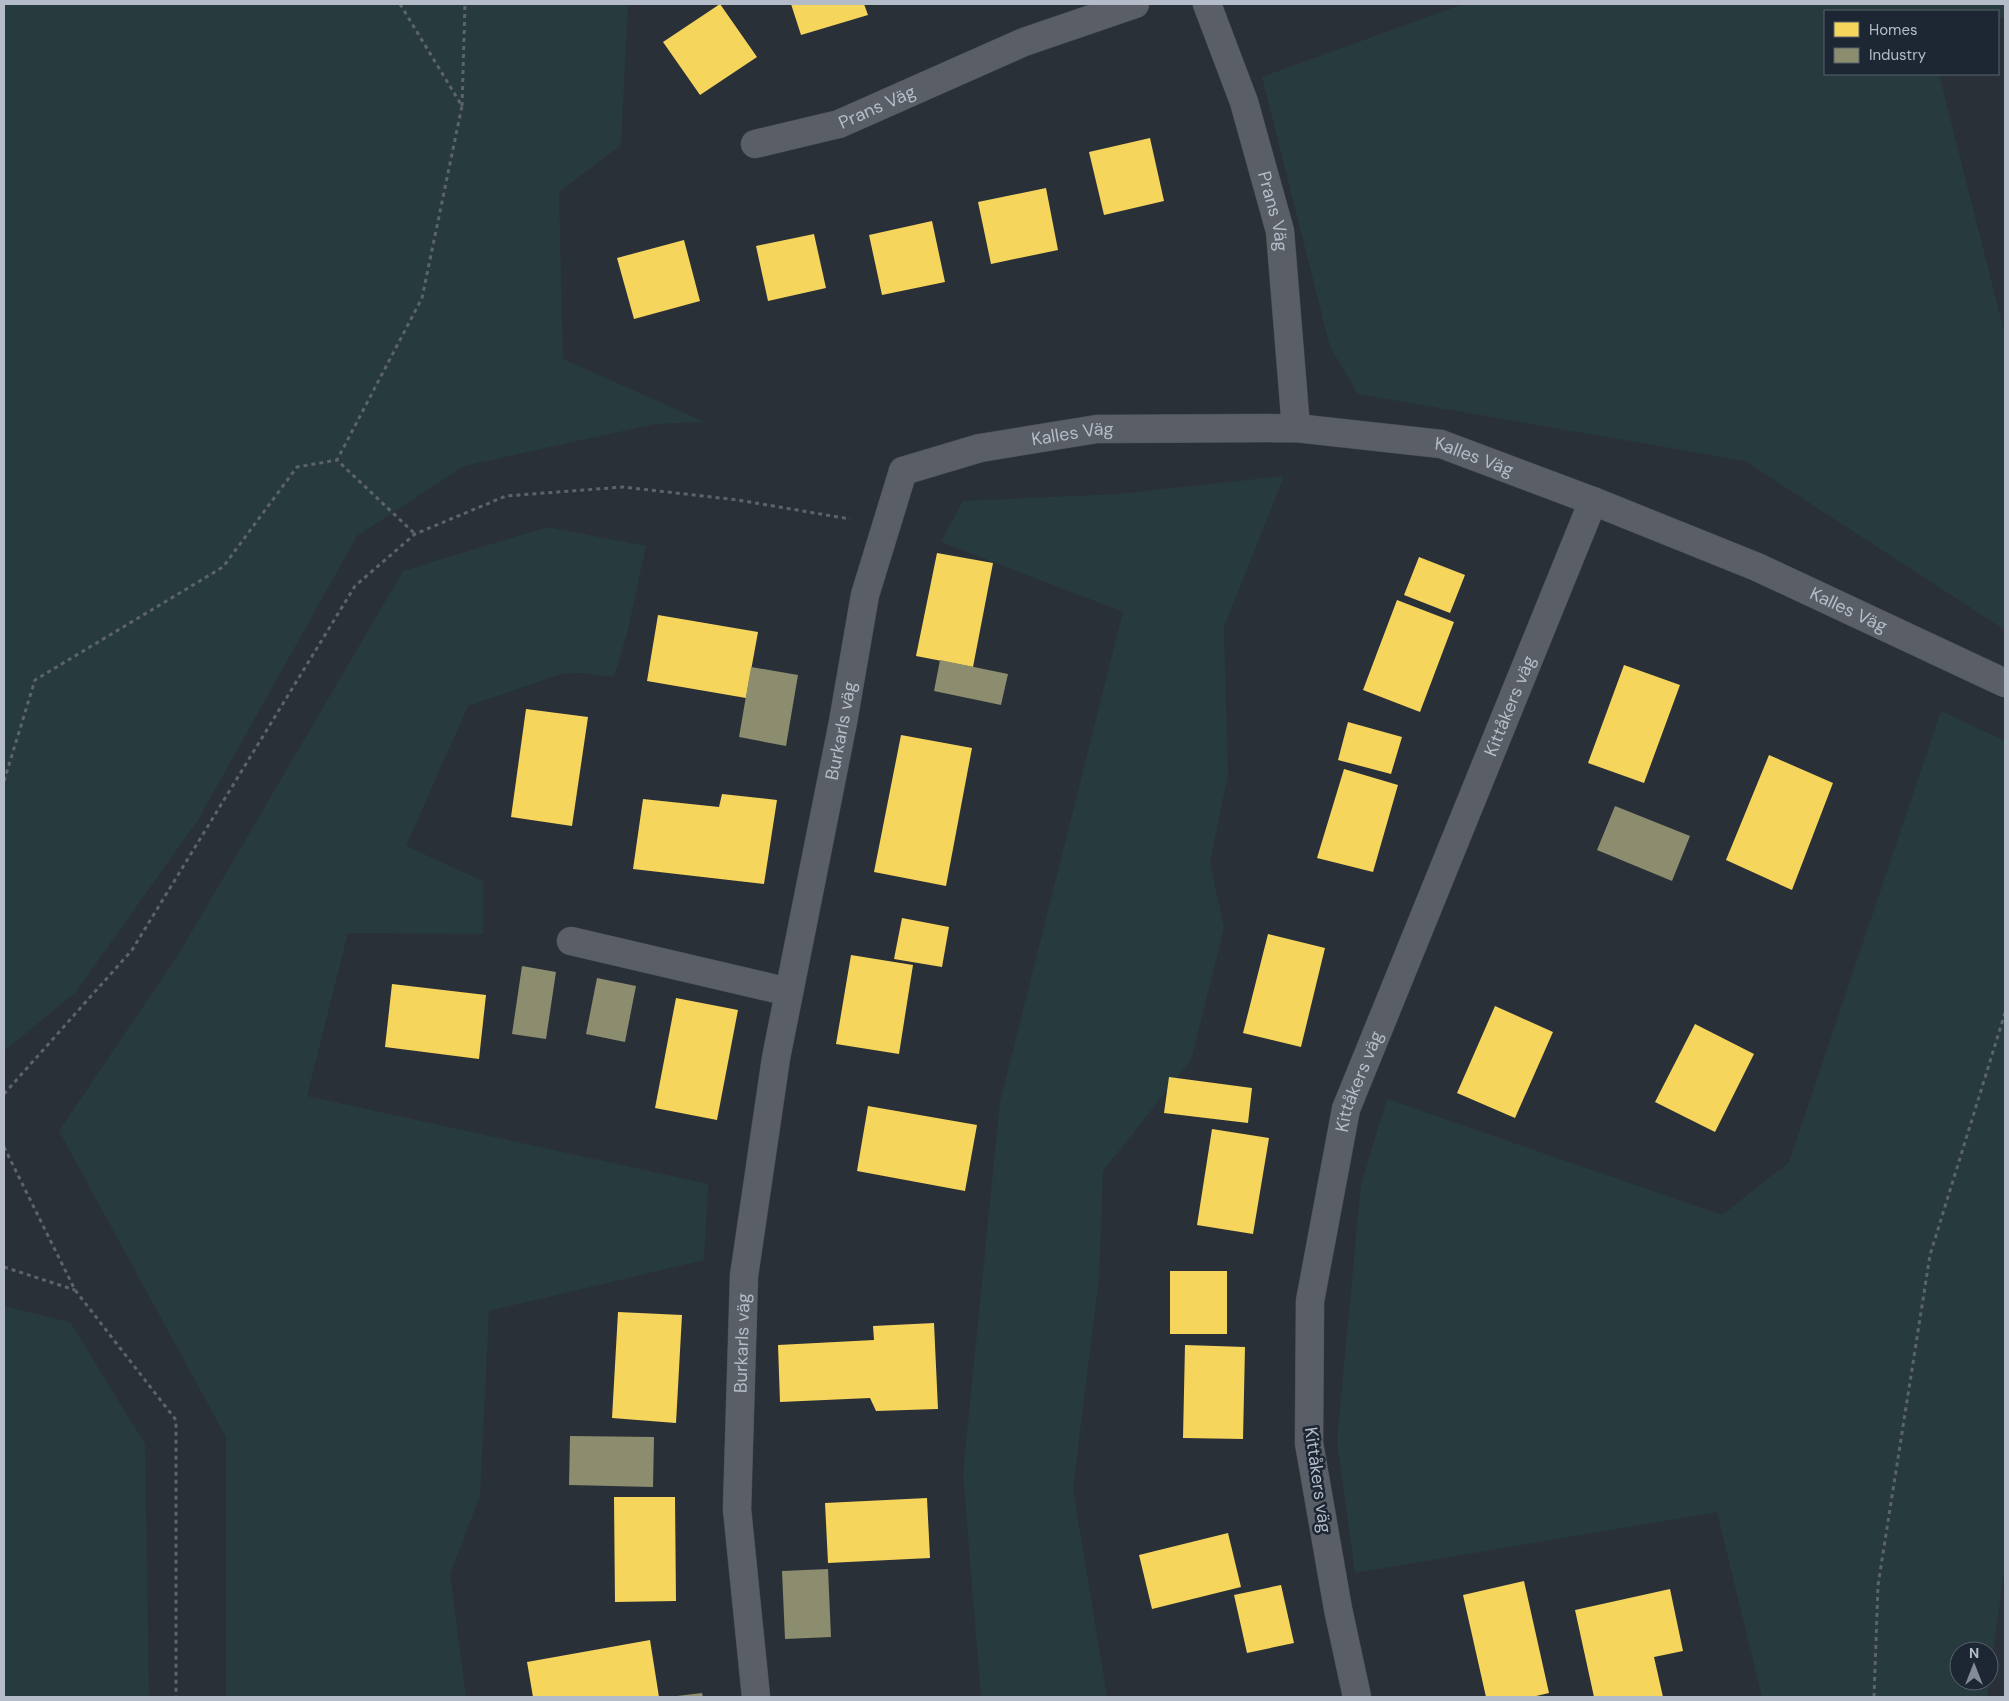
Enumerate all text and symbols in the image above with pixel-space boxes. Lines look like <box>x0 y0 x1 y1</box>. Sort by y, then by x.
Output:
legend <box>1824 10 1999 75</box>
text: Homes <box>1869 20 1918 40</box>
text: Industry <box>1869 45 1927 65</box>
street label: Prans Väg <box>835 80 919 135</box>
street label: Prans Väg <box>1252 168 1294 252</box>
street label: Kalles Väg <box>1030 417 1114 451</box>
street label: Kalles Väg <box>1433 431 1517 482</box>
street label: Kalles Väg <box>1806 581 1891 638</box>
street label: Kittåkers väg <box>1479 652 1541 760</box>
street label: Burkarls väg <box>820 680 862 782</box>
street label: Kittåkers väg <box>1330 1027 1389 1134</box>
street label: Burkarls väg <box>728 1293 755 1393</box>
street label: Kittåkers väg <box>1299 1425 1337 1535</box>
north arrow <box>1949 1641 1999 1691</box>
text: N <box>1969 1644 1979 1662</box>

